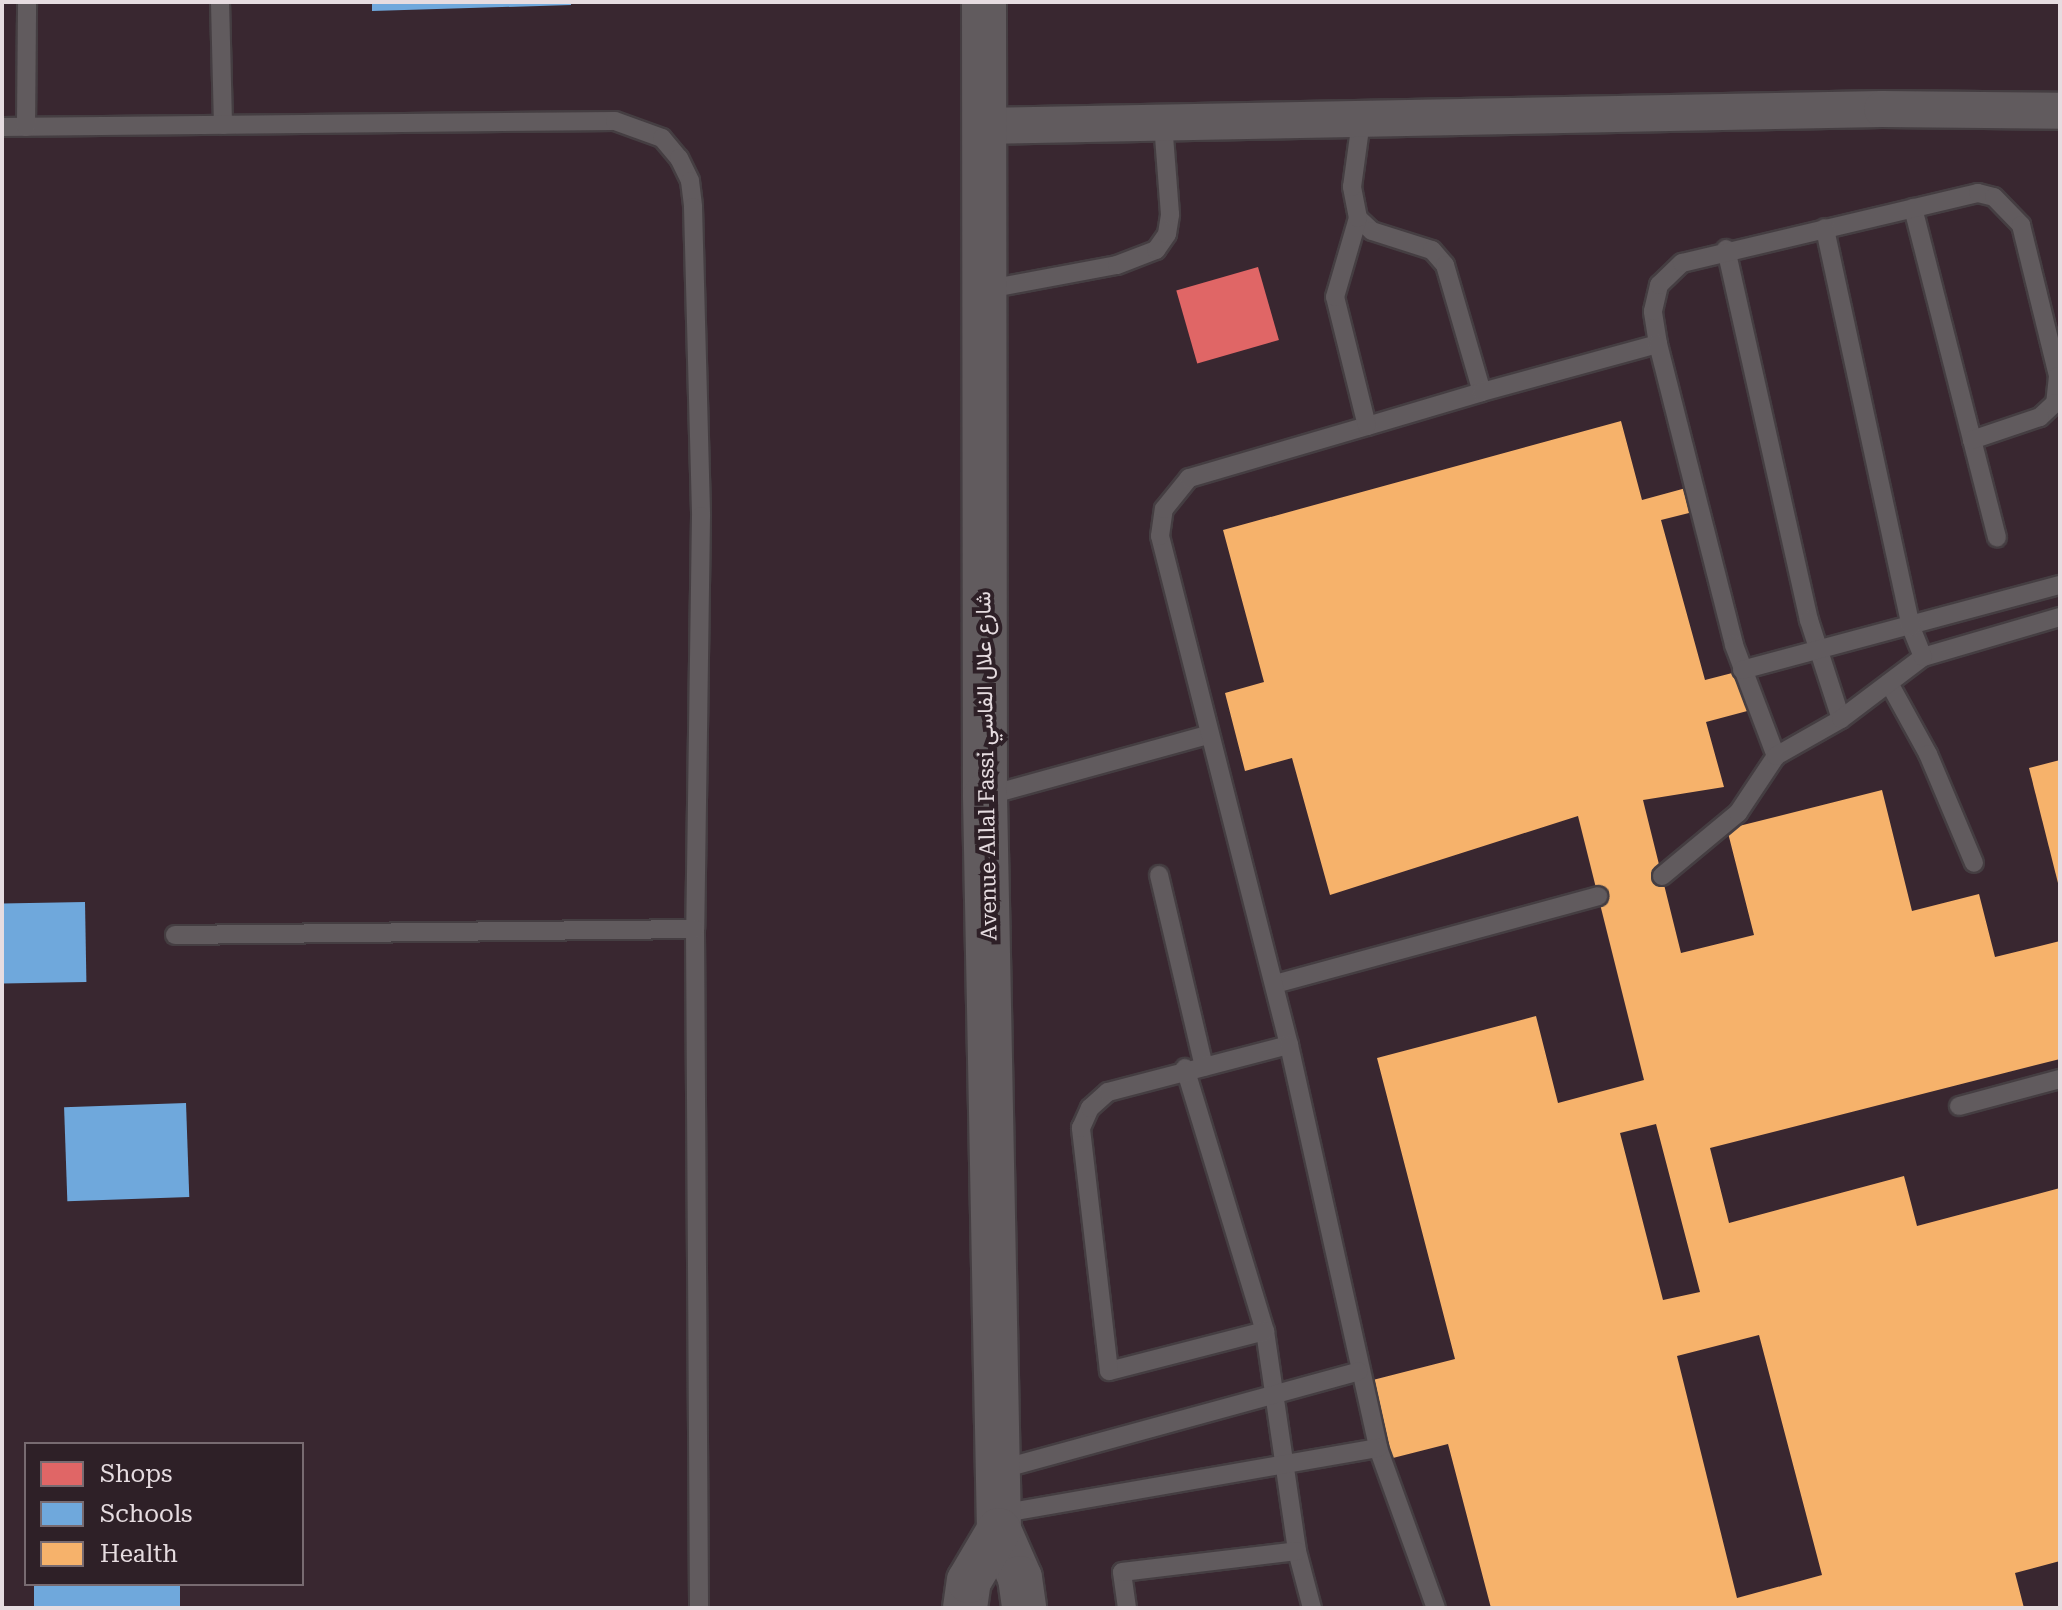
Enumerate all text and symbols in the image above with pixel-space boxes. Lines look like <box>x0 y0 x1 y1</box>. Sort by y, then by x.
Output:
street label: Avenue Allal Fassi شارع علال الفاسي <box>970 591 1002 941</box>
legend <box>24 1442 304 1586</box>
text: Shops <box>100 1460 172 1488</box>
text: Schools <box>100 1500 193 1528</box>
text: Health <box>100 1540 178 1568</box>

